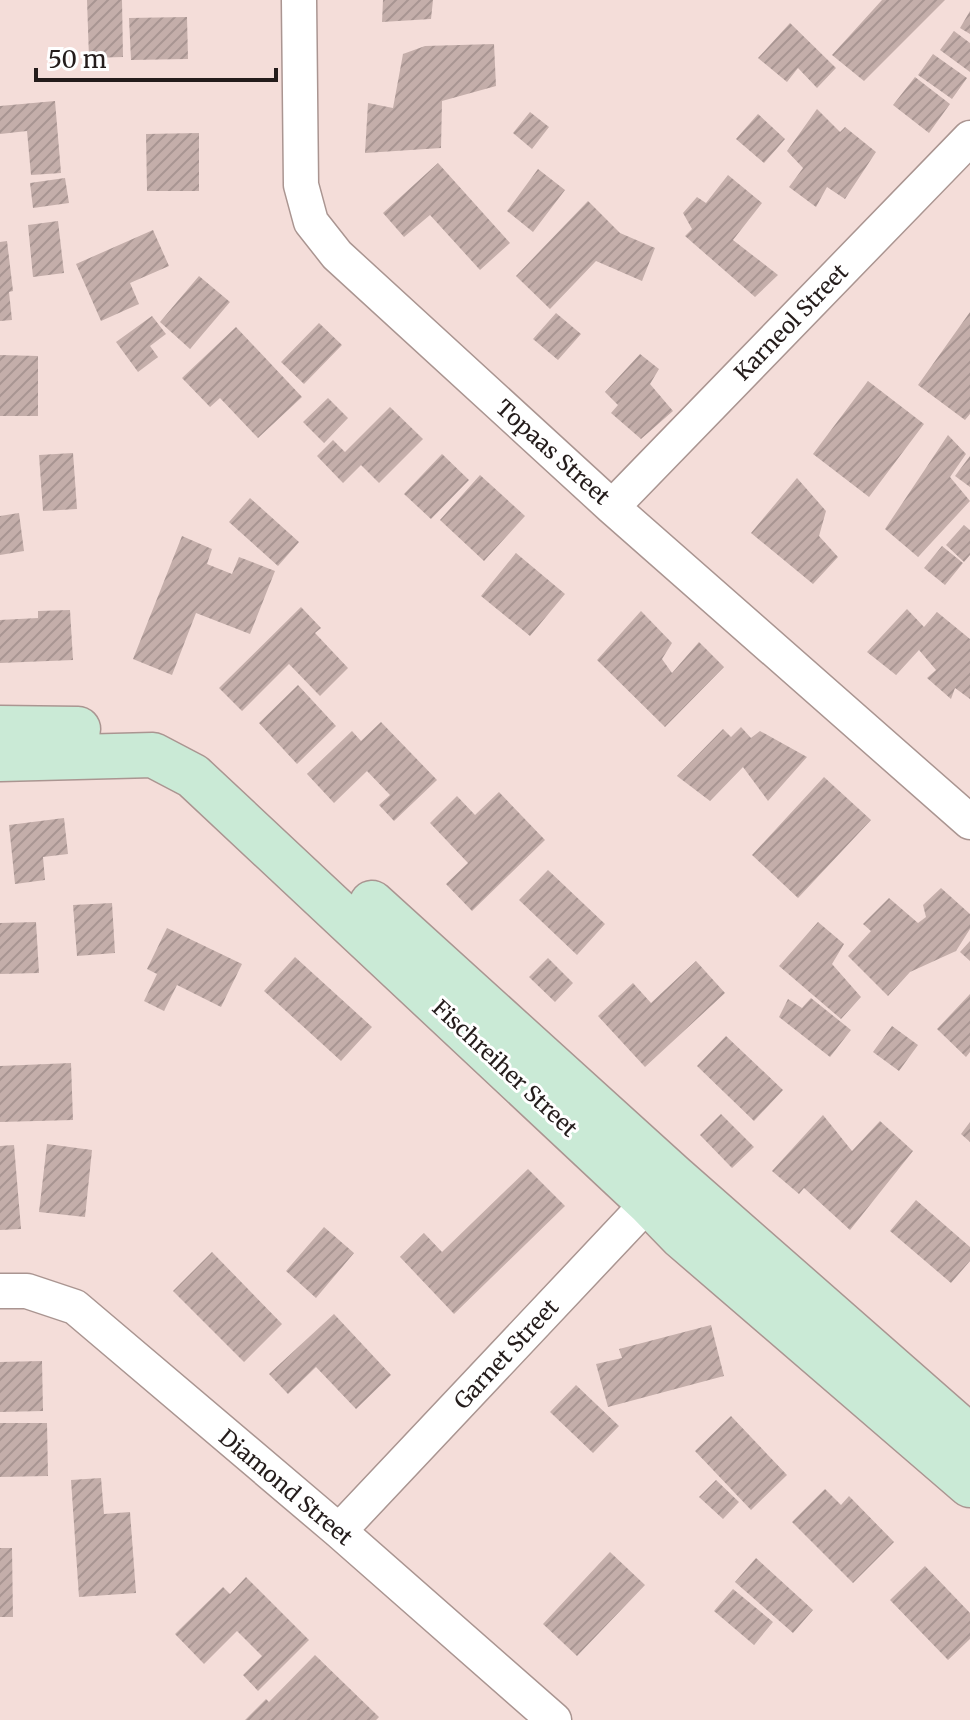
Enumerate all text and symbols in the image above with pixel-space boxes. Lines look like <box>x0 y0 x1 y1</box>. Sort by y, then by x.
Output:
scale bar <box>36 32 276 82</box>
text: 50 m <box>48 44 107 75</box>
street label: Karneol Street <box>728 257 854 386</box>
street label: Topaas Street <box>490 393 616 511</box>
street label: Fischreiher Street <box>427 994 584 1143</box>
street label: Garnet Street <box>448 1293 564 1415</box>
street label: Diamond Street <box>213 1423 359 1551</box>

